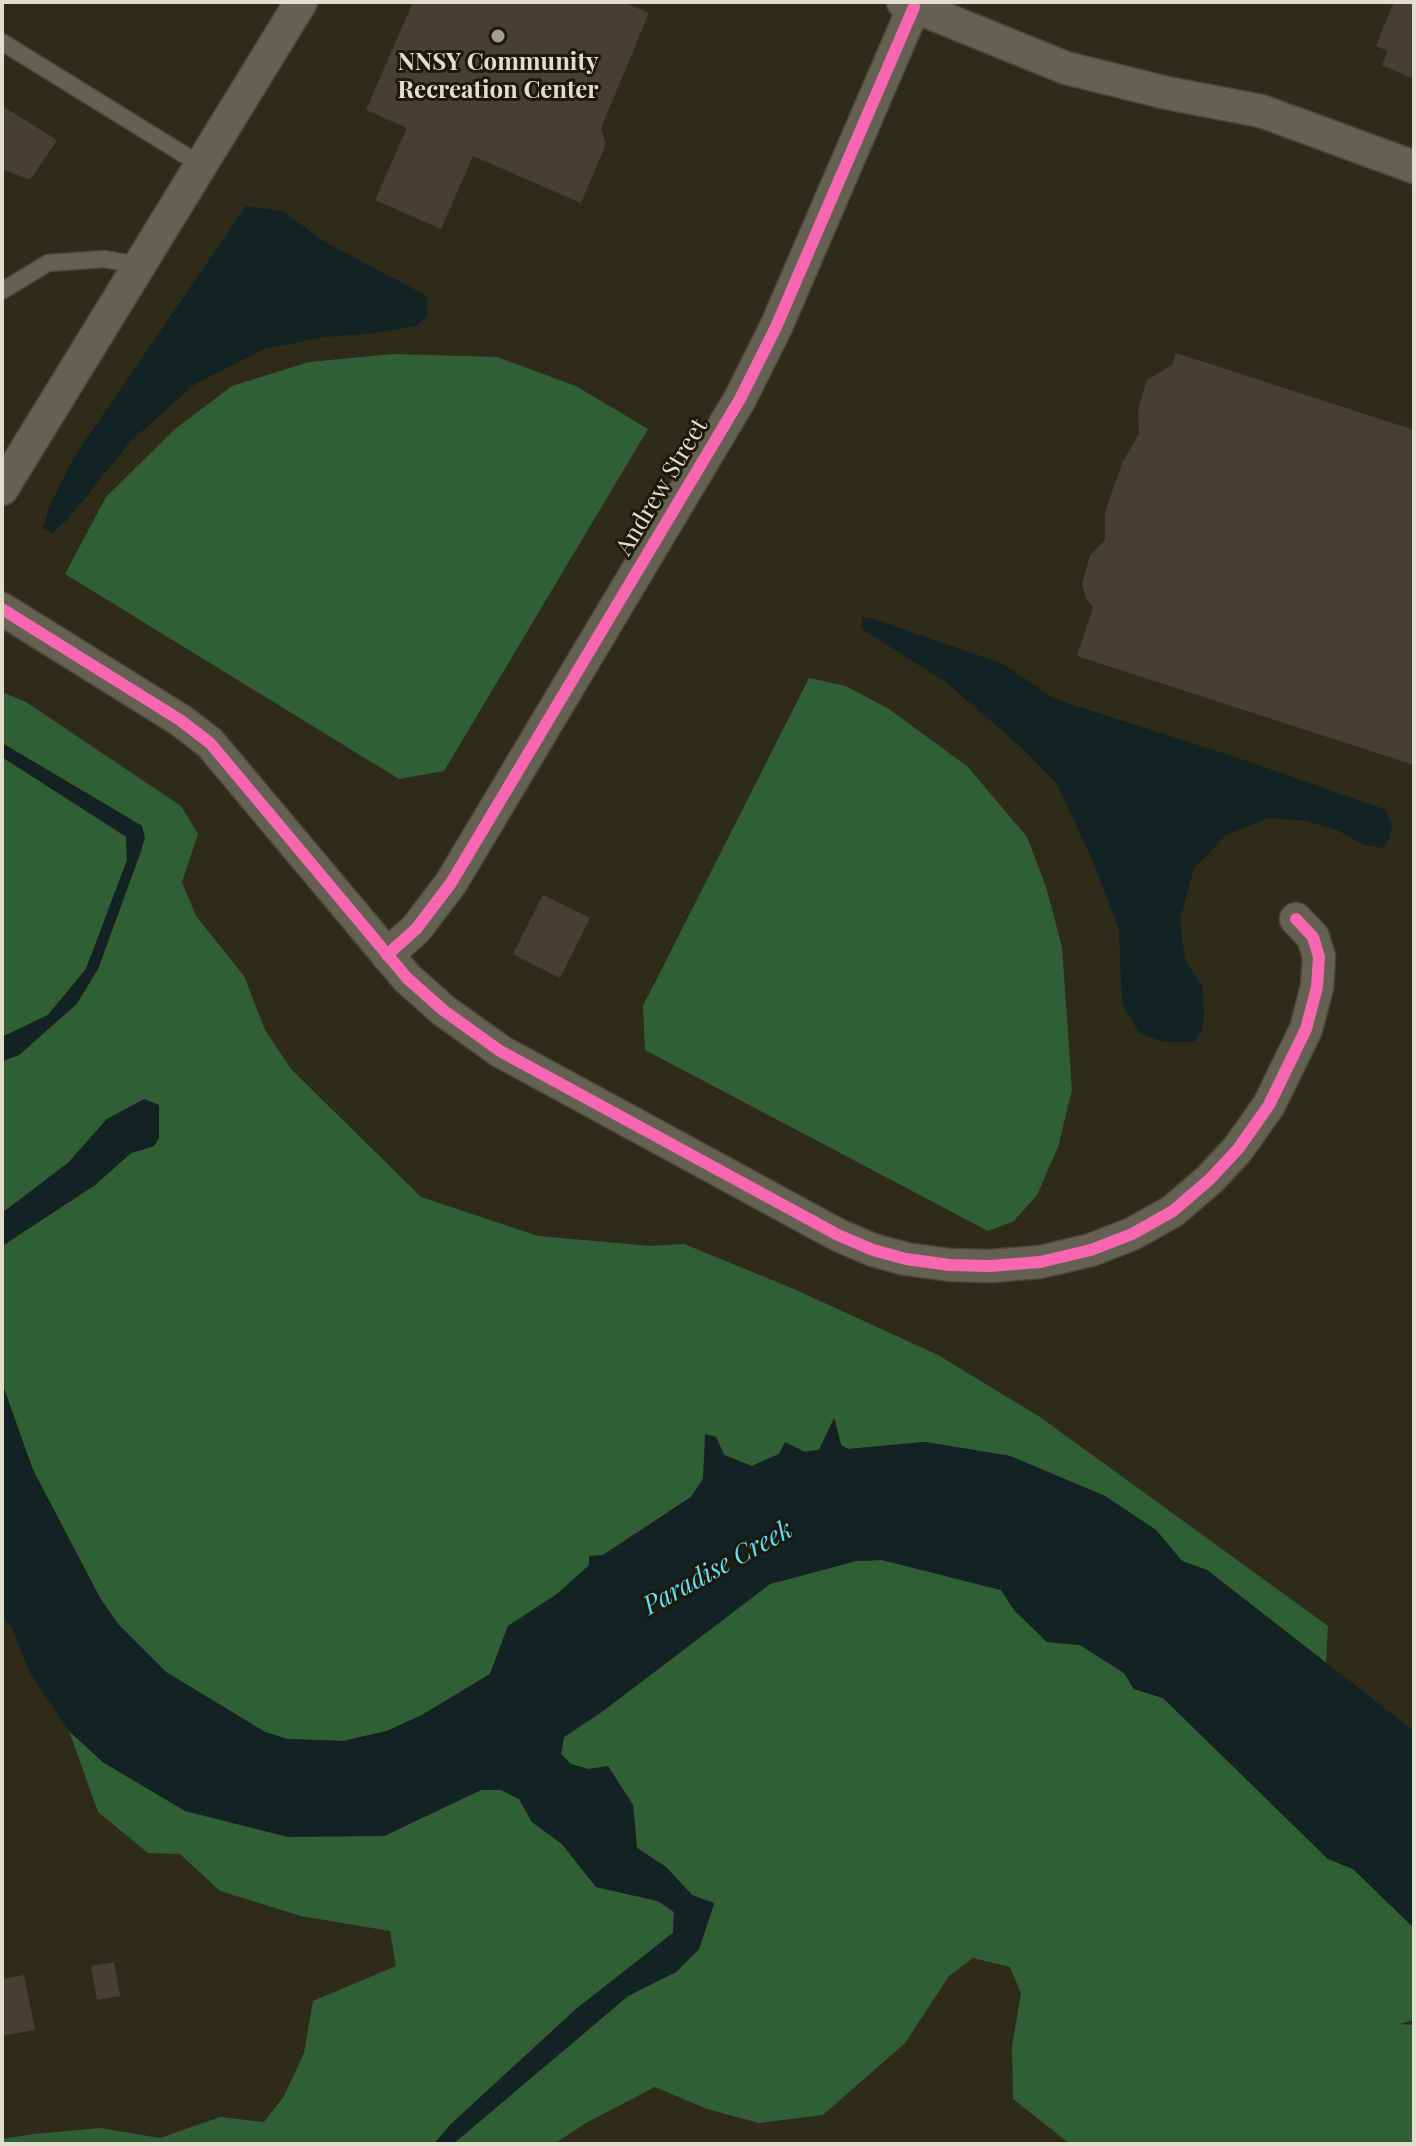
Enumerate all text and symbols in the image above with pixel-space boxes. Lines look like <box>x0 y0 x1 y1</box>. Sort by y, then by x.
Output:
marker: NNSY Community Recreation Center <box>489 27 507 45</box>
place label: NNSY Community Recreation Center <box>397 49 599 105</box>
street label: Andrew Street <box>610 413 714 561</box>
water label: Paradise Creek <box>638 1514 798 1622</box>

